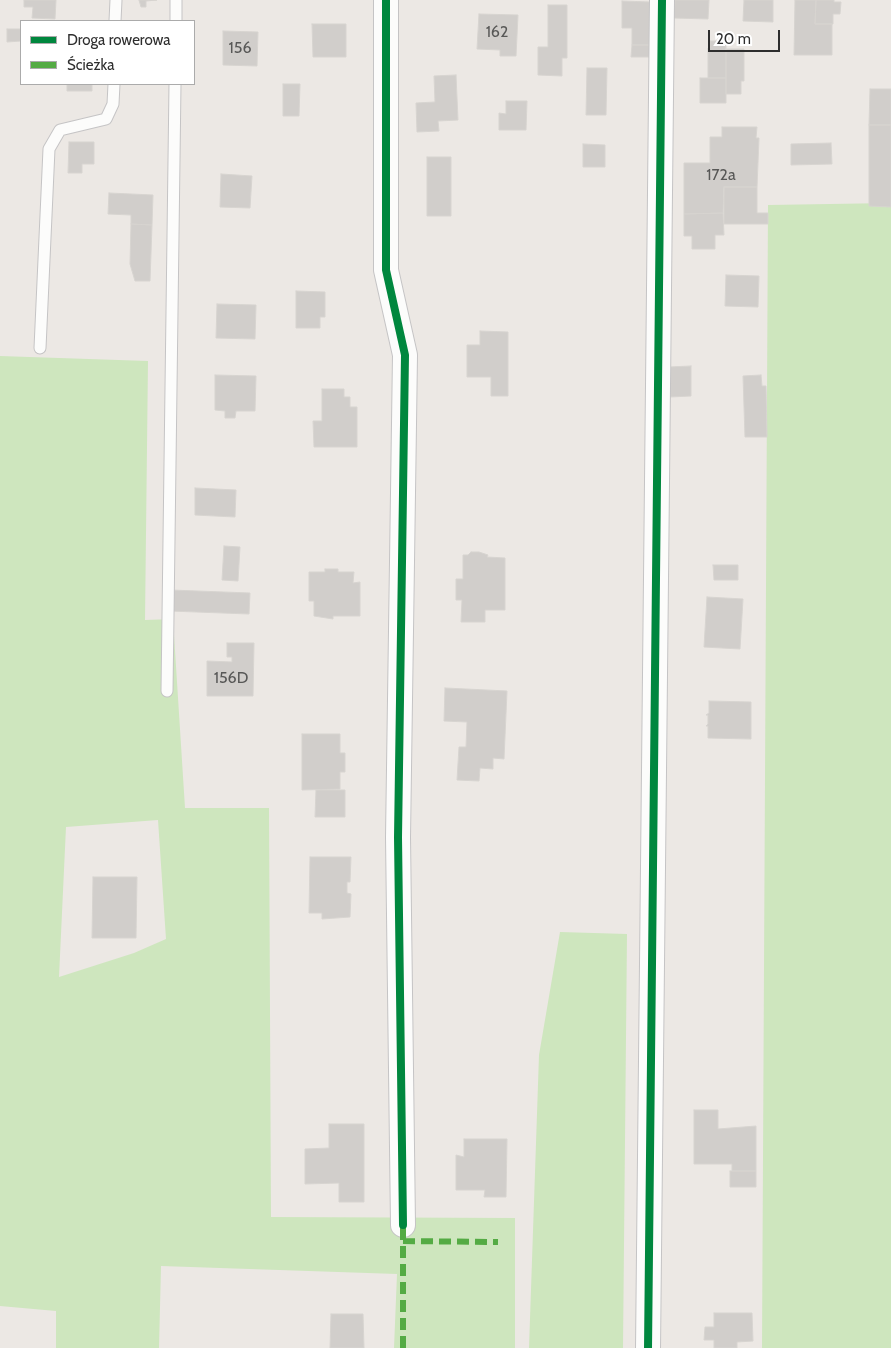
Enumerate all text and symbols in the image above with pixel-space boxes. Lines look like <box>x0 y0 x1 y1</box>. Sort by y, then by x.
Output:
legend <box>20 20 195 85</box>
scale bar <box>711 20 784 52</box>
house number: 162 <box>486 22 508 42</box>
text: 20 m <box>716 30 751 48</box>
text: Droga rowerowa <box>67 31 171 49</box>
house number: 156 <box>229 38 251 58</box>
text: Ścieżka <box>67 56 114 74</box>
house number: 172a <box>706 165 736 185</box>
house number: 156D <box>214 668 248 688</box>

